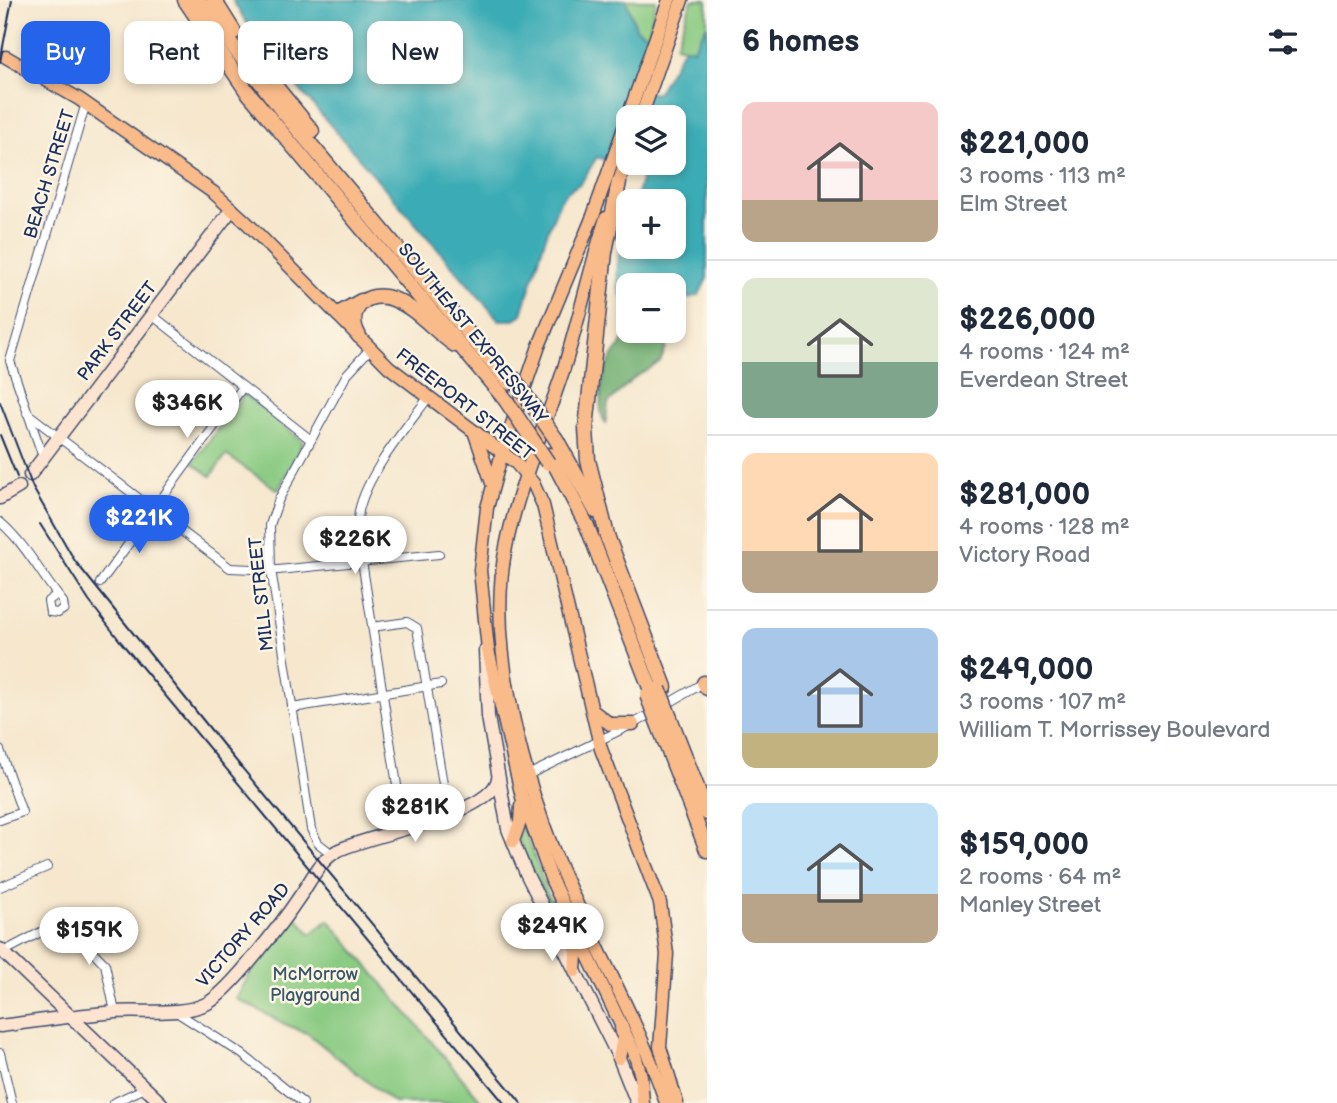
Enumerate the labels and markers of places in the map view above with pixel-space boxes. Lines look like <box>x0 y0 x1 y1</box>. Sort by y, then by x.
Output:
pin: $346K <box>138 380 236 440</box>
pin: $221K <box>90 496 188 555</box>
pin: $226K <box>306 516 404 576</box>
pin: $281K <box>366 784 464 844</box>
pin: $249K <box>503 904 601 963</box>
pin: $159K <box>40 908 138 967</box>

